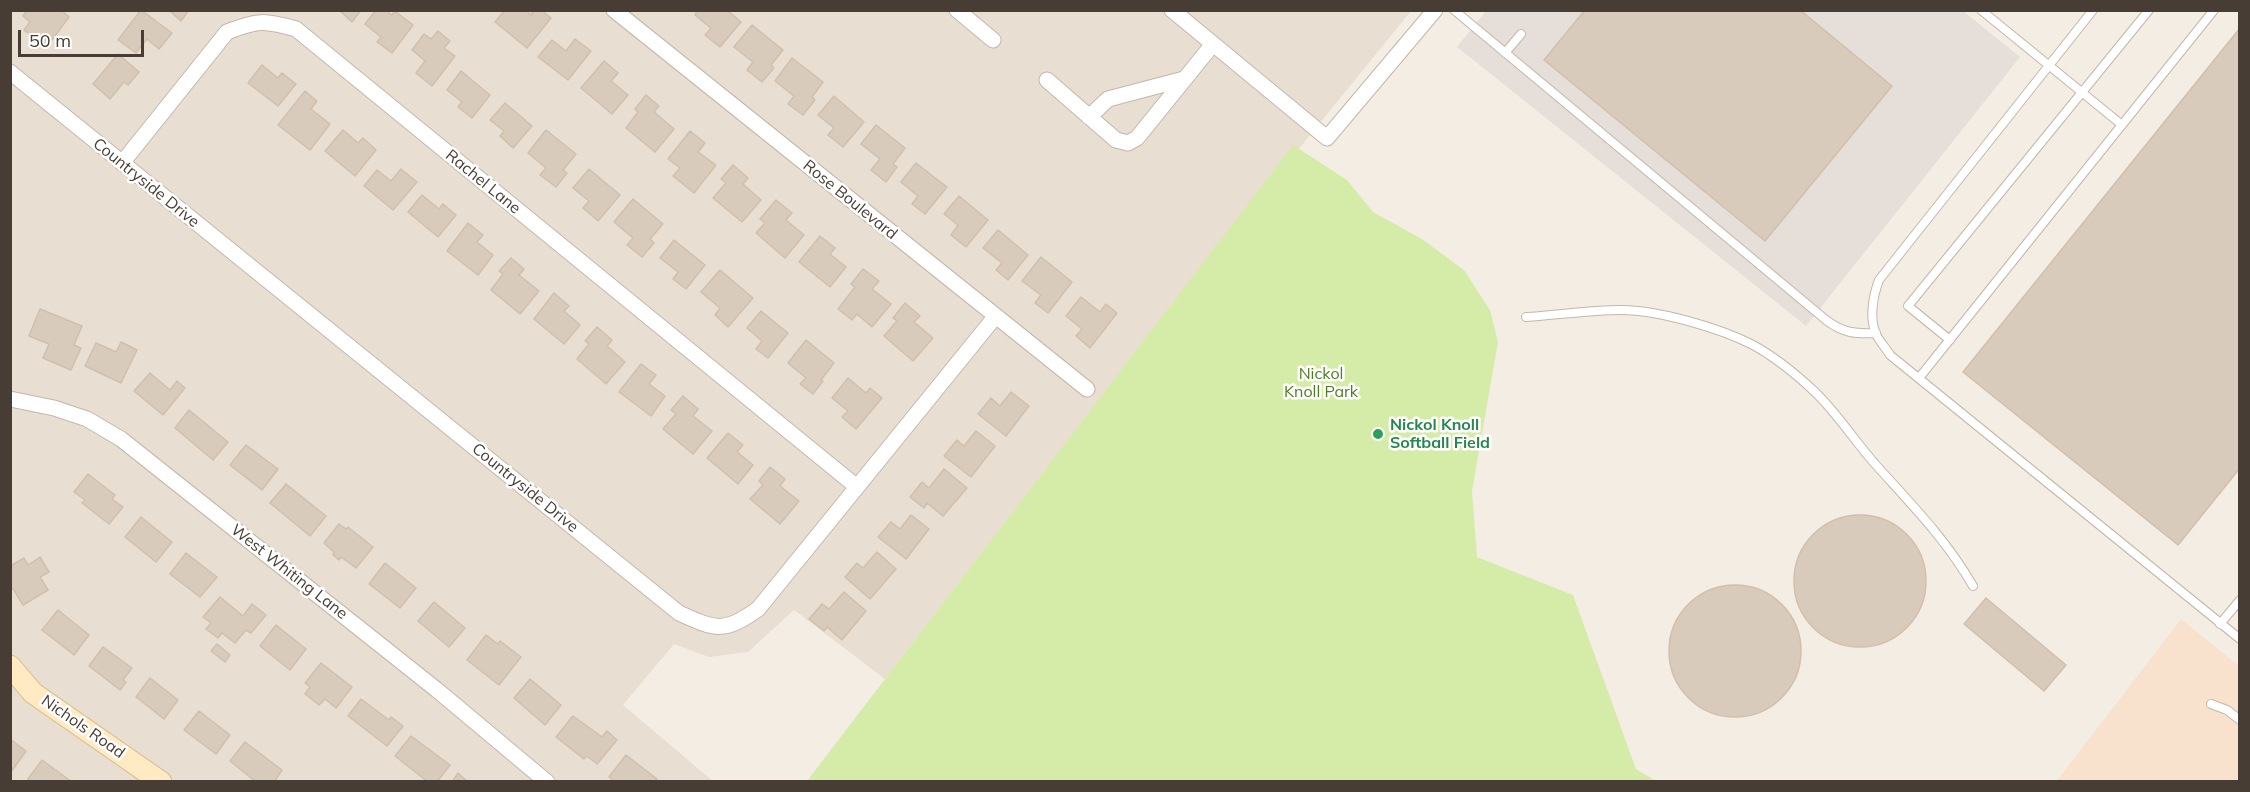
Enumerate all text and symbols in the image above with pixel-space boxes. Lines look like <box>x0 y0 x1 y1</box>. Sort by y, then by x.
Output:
scale bar <box>21 18 147 56</box>
text: 50 m <box>29 29 71 52</box>
street label: Countryside Drive <box>89 134 203 232</box>
street label: Rachel Lane <box>442 146 524 218</box>
street label: Rose Boulevard <box>799 156 901 244</box>
park label: Nickol Knoll Park <box>1284 364 1358 402</box>
place label: Nickol Knoll Softball Field <box>1390 415 1490 453</box>
marker: Nickol Knoll Softball Field <box>1371 427 1385 441</box>
street label: Countryside Drive <box>468 439 582 537</box>
street label: West Whiting Lane <box>227 520 351 624</box>
street label: Nichols Road <box>38 691 128 763</box>

